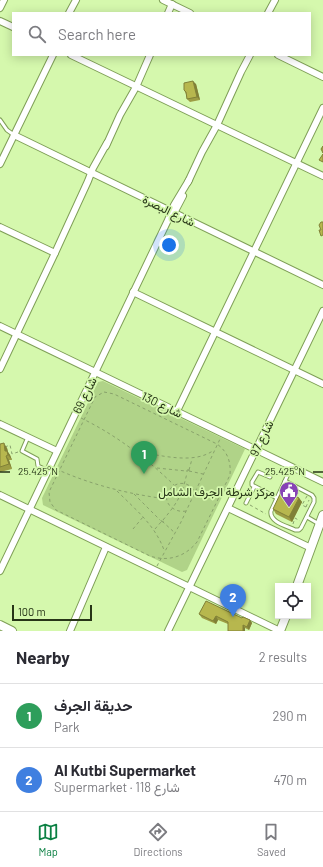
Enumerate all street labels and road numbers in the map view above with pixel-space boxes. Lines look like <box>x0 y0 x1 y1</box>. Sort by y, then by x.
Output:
street label: شارع البصرة <box>139 191 197 231</box>
street label: شارع 69 <box>69 374 102 417</box>
street label: شارع 130 <box>138 388 185 423</box>
street label: شارع 97 <box>246 418 278 460</box>

